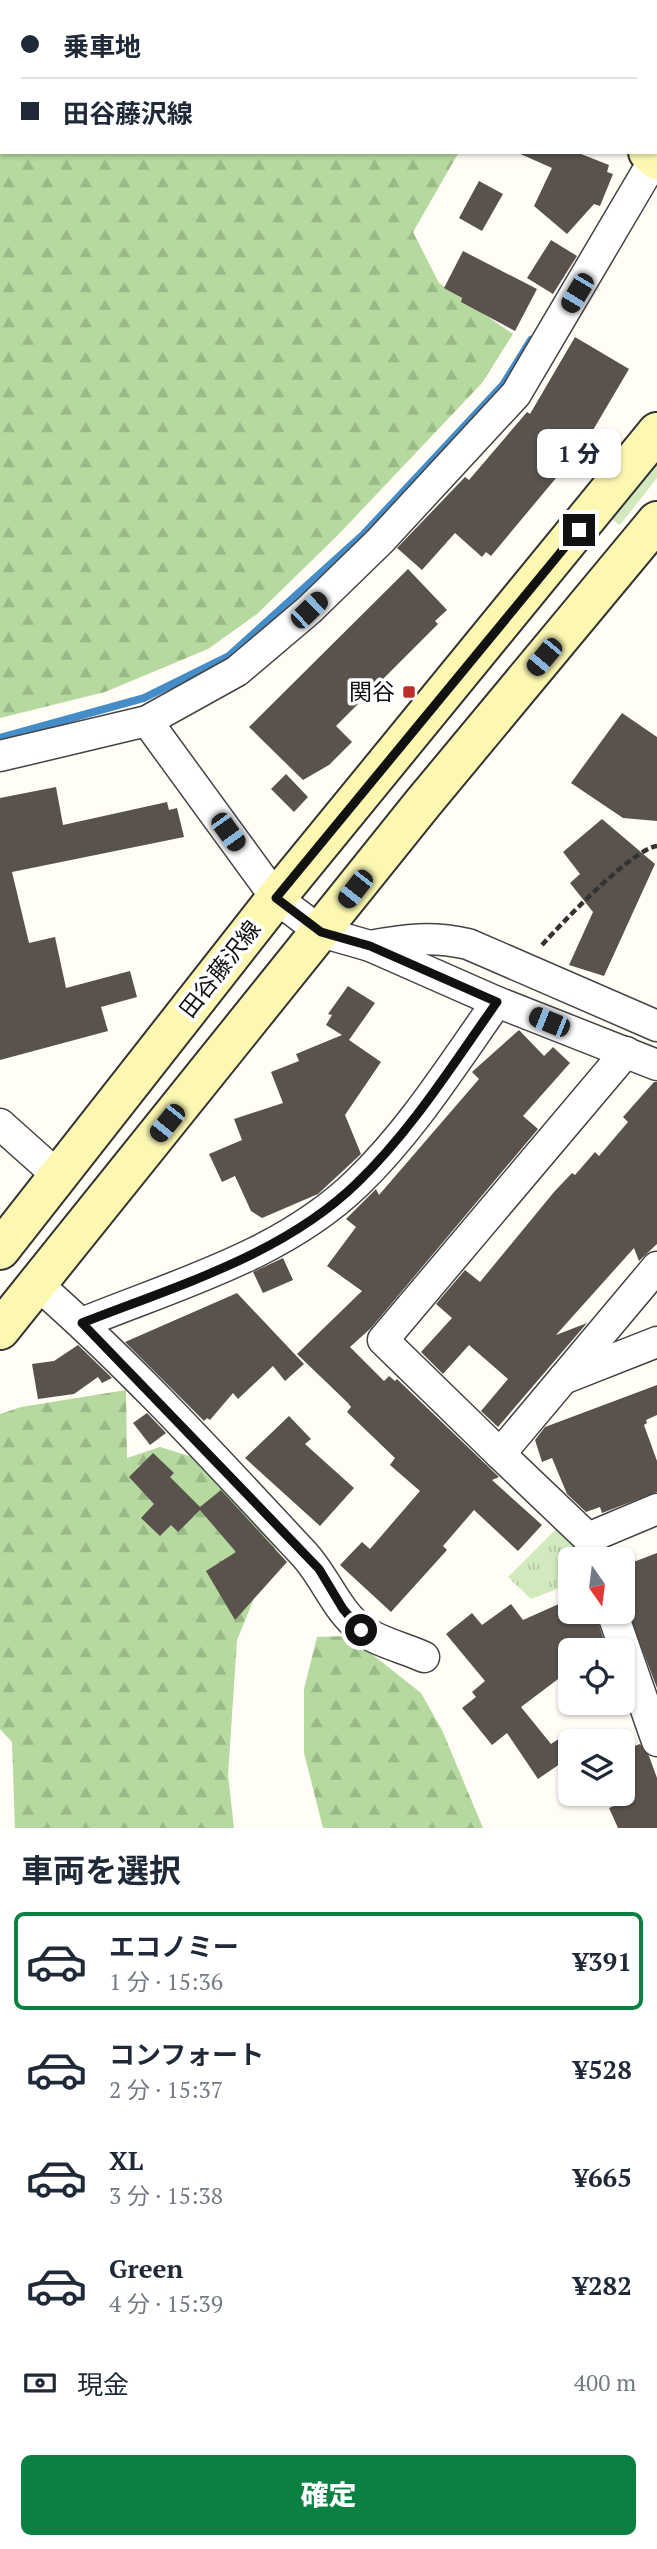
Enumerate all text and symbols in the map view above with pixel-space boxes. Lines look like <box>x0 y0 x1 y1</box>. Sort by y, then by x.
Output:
text: 乗車地 <box>63 29 141 63</box>
text: 田谷藤沢線 <box>63 96 193 130</box>
car <box>558 270 597 316</box>
callout: 1 分 <box>537 428 621 477</box>
text: 1 分 <box>558 438 600 469</box>
route end <box>563 514 595 546</box>
car <box>287 588 332 632</box>
car <box>523 634 566 680</box>
place label: 関谷 <box>349 676 395 707</box>
marker: 関谷 <box>401 684 417 700</box>
car <box>208 809 249 855</box>
car <box>334 866 377 912</box>
street label: 田谷藤沢線 <box>172 914 267 1024</box>
car <box>526 1004 573 1040</box>
car <box>146 1100 189 1146</box>
north arrow <box>558 1547 635 1624</box>
map controls <box>558 1547 635 1806</box>
route start <box>345 1614 377 1646</box>
button: locate <box>558 1638 635 1715</box>
button: layers <box>558 1729 635 1806</box>
text: 車両を選択 <box>21 1849 181 1891</box>
text: エコノミー <box>109 1929 239 1963</box>
icon: car <box>25 1930 88 1993</box>
text: ¥391 <box>573 1944 632 1978</box>
text: 1 分 · 15:36 <box>109 1966 223 1997</box>
text: コンフォート <box>109 2037 264 2071</box>
icon: car <box>25 2038 88 2101</box>
text: ¥528 <box>573 2052 632 2086</box>
text: 2 分 · 15:37 <box>109 2074 223 2105</box>
text: XL <box>109 2143 143 2177</box>
icon: car <box>25 2146 88 2209</box>
text: ¥665 <box>573 2160 632 2194</box>
text: 3 分 · 15:38 <box>109 2180 223 2211</box>
text: Green <box>109 2251 183 2285</box>
icon: car <box>25 2254 88 2317</box>
text: ¥282 <box>573 2268 632 2302</box>
text: 4 分 · 15:39 <box>109 2288 223 2319</box>
icon: cash <box>21 2364 59 2402</box>
text: 現金 <box>77 2367 129 2401</box>
text: 400 m <box>574 2367 636 2398</box>
button: 確定 <box>21 2455 636 2535</box>

